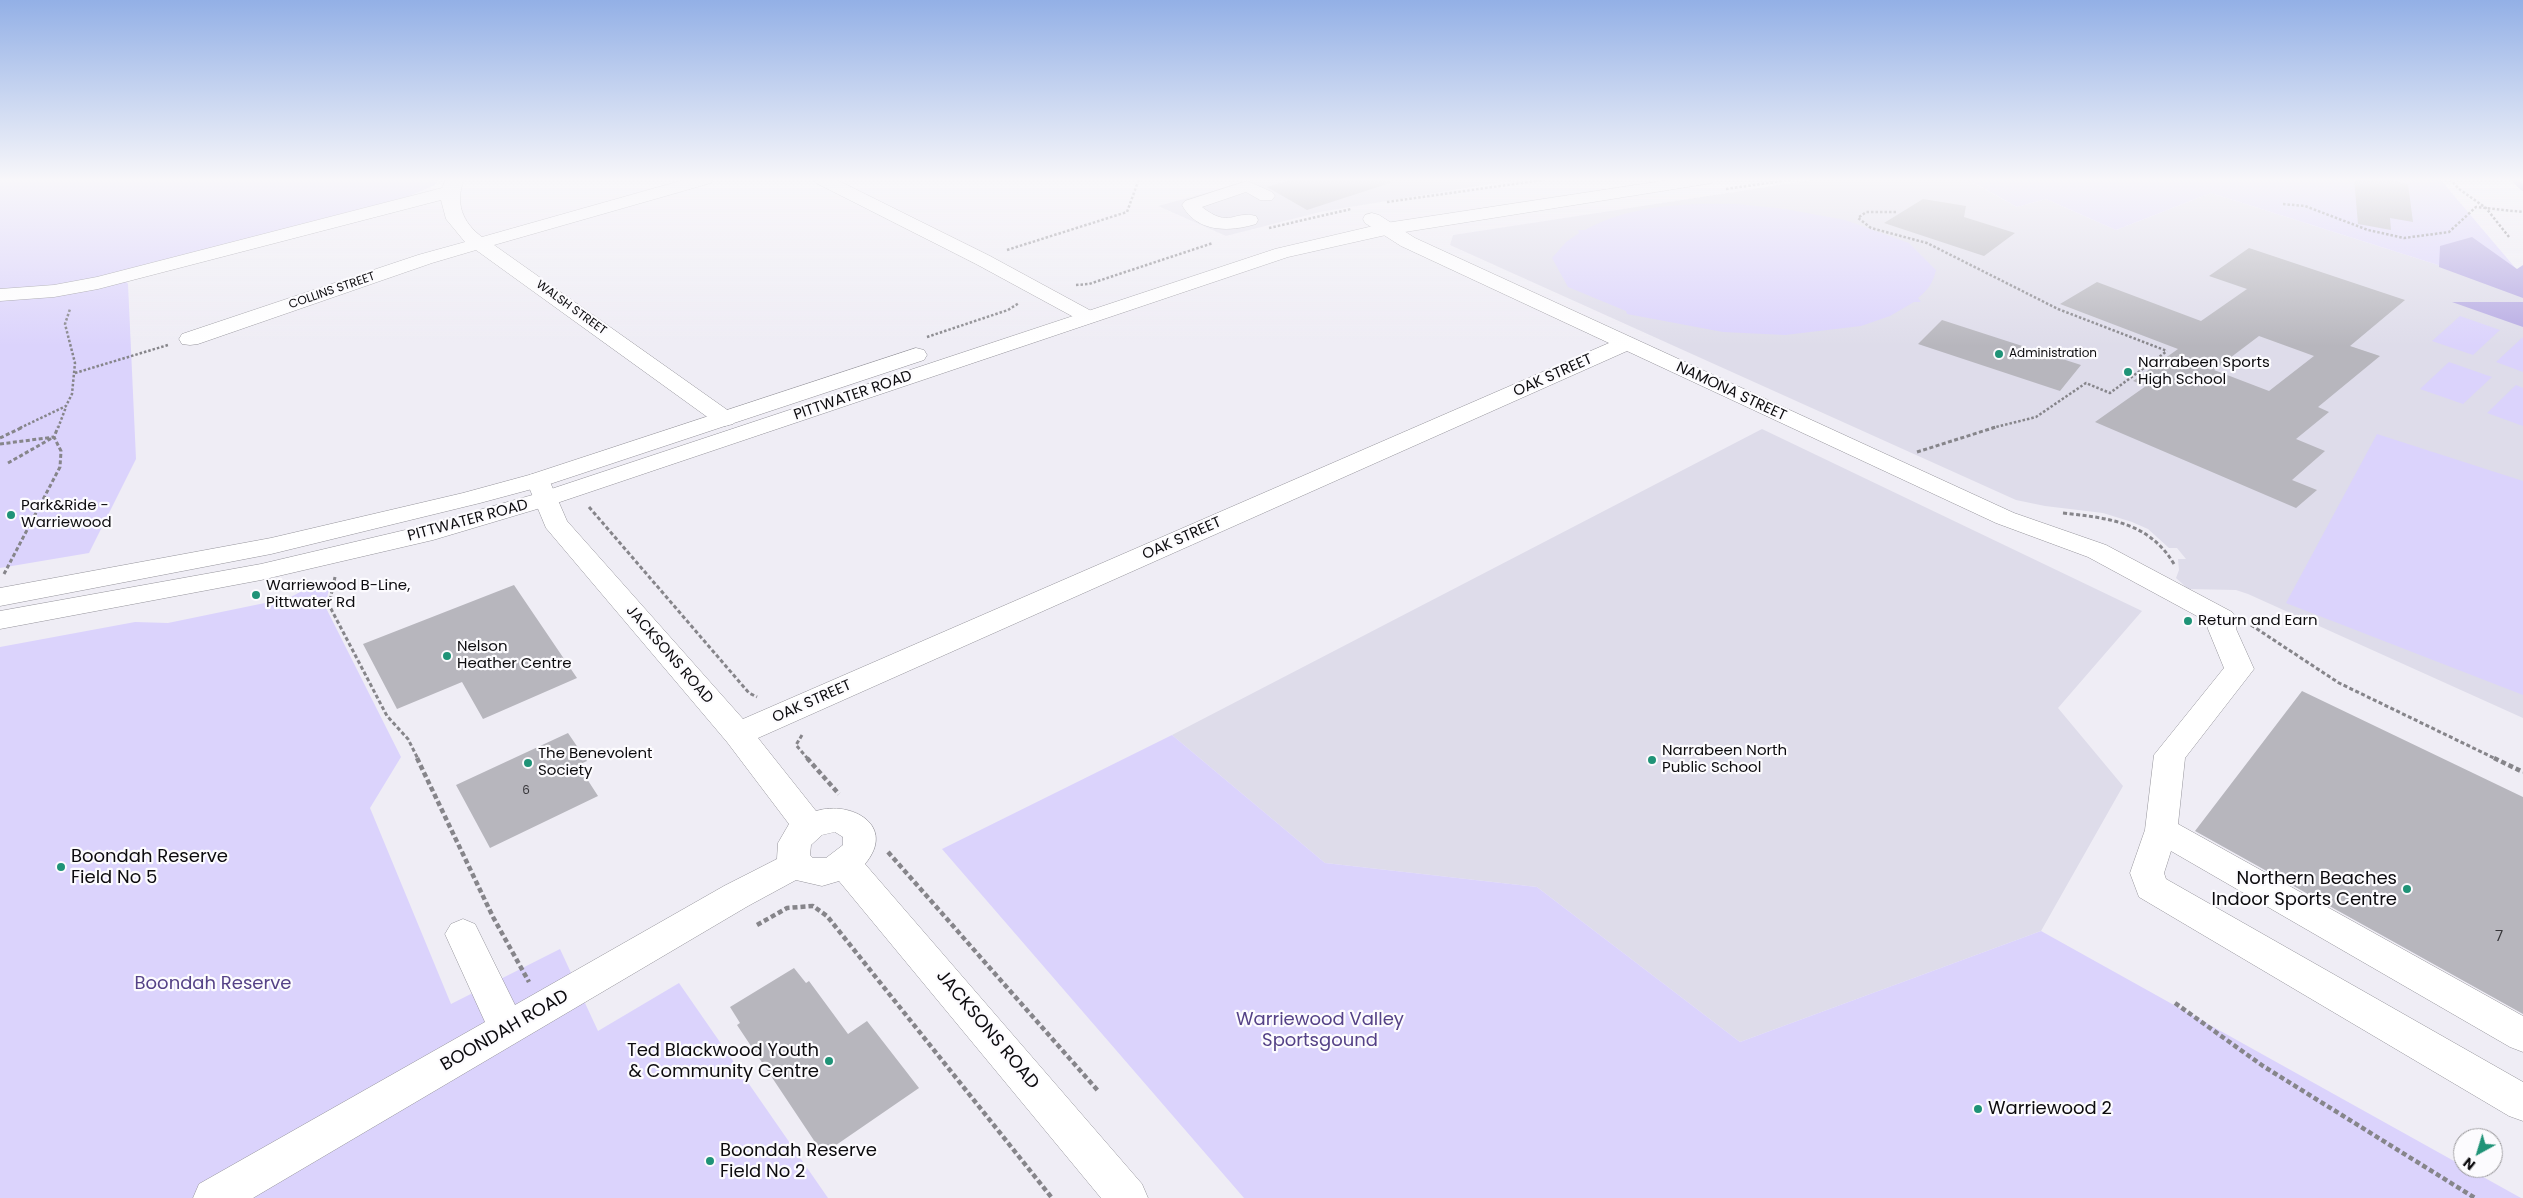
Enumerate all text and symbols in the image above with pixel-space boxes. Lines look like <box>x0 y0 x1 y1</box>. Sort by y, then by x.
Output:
street label: COLLINS STREET <box>287 269 377 313</box>
street label: WALSH STREET <box>533 278 609 338</box>
place label: Administration <box>2009 347 2097 361</box>
marker: Administration <box>1993 348 2005 360</box>
street label: OAK STREET <box>1511 351 1595 401</box>
place label: Narrabeen Sports High School <box>2138 354 2270 389</box>
street label: NAMONA STREET <box>1673 359 1789 425</box>
marker: Narrabeen Sports High School <box>2122 366 2134 378</box>
street label: PITTWATER ROAD <box>791 367 915 425</box>
street label: PITTWATER ROAD <box>406 496 530 546</box>
place label: Park&Ride - Warriewood <box>21 497 112 532</box>
marker: Park&Ride - Warriewood <box>5 509 17 521</box>
street label: OAK STREET <box>1140 514 1224 564</box>
place label: Warriewood B-Line, Pittwater Rd <box>266 577 410 612</box>
marker: Warriewood B-Line, Pittwater Rd <box>250 589 262 601</box>
street label: JACKSONS ROAD <box>621 602 717 708</box>
place label: Return and Earn <box>2198 612 2318 630</box>
marker: Return and Earn <box>2182 615 2194 627</box>
place label: Nelson Heather Centre <box>457 638 572 673</box>
marker: Nelson Heather Centre <box>441 650 453 662</box>
street label: OAK STREET <box>770 677 854 727</box>
place label: Narrabeen North Public School <box>1662 742 1787 777</box>
place label: The Benevolent Society <box>538 745 652 780</box>
marker: Narrabeen North Public School <box>1646 754 1658 766</box>
marker: The Benevolent Society <box>522 757 534 769</box>
house number: 6 <box>522 784 530 798</box>
place label: Boondah Reserve Field No 5 <box>71 846 228 889</box>
marker: Boondah Reserve Field No 5 <box>55 861 67 873</box>
place label: Northern Beaches Indoor Sports Centre <box>2212 868 2397 911</box>
marker: Northern Beaches Indoor Sports Centre <box>2401 883 2413 895</box>
house number: 7 <box>2495 928 2503 946</box>
street label: JACKSONS ROAD <box>931 966 1043 1094</box>
park label: Boondah Reserve <box>135 973 291 995</box>
street label: BOONDAH ROAD <box>437 986 573 1076</box>
park label: Warriewood Valley Sportsgound <box>1236 1009 1404 1052</box>
place label: Ted Blackwood Youth & Community Centre <box>627 1040 819 1082</box>
marker: Ted Blackwood Youth & Community Centre <box>823 1055 835 1067</box>
place label: Warriewood 2 <box>1988 1098 2112 1120</box>
marker: Warriewood 2 <box>1972 1103 1984 1115</box>
north arrow <box>2453 1128 2503 1178</box>
place label: Boondah Reserve Field No 2 <box>720 1140 877 1182</box>
text: N <box>2459 1153 2480 1175</box>
marker: Boondah Reserve Field No 2 <box>704 1155 716 1167</box>

